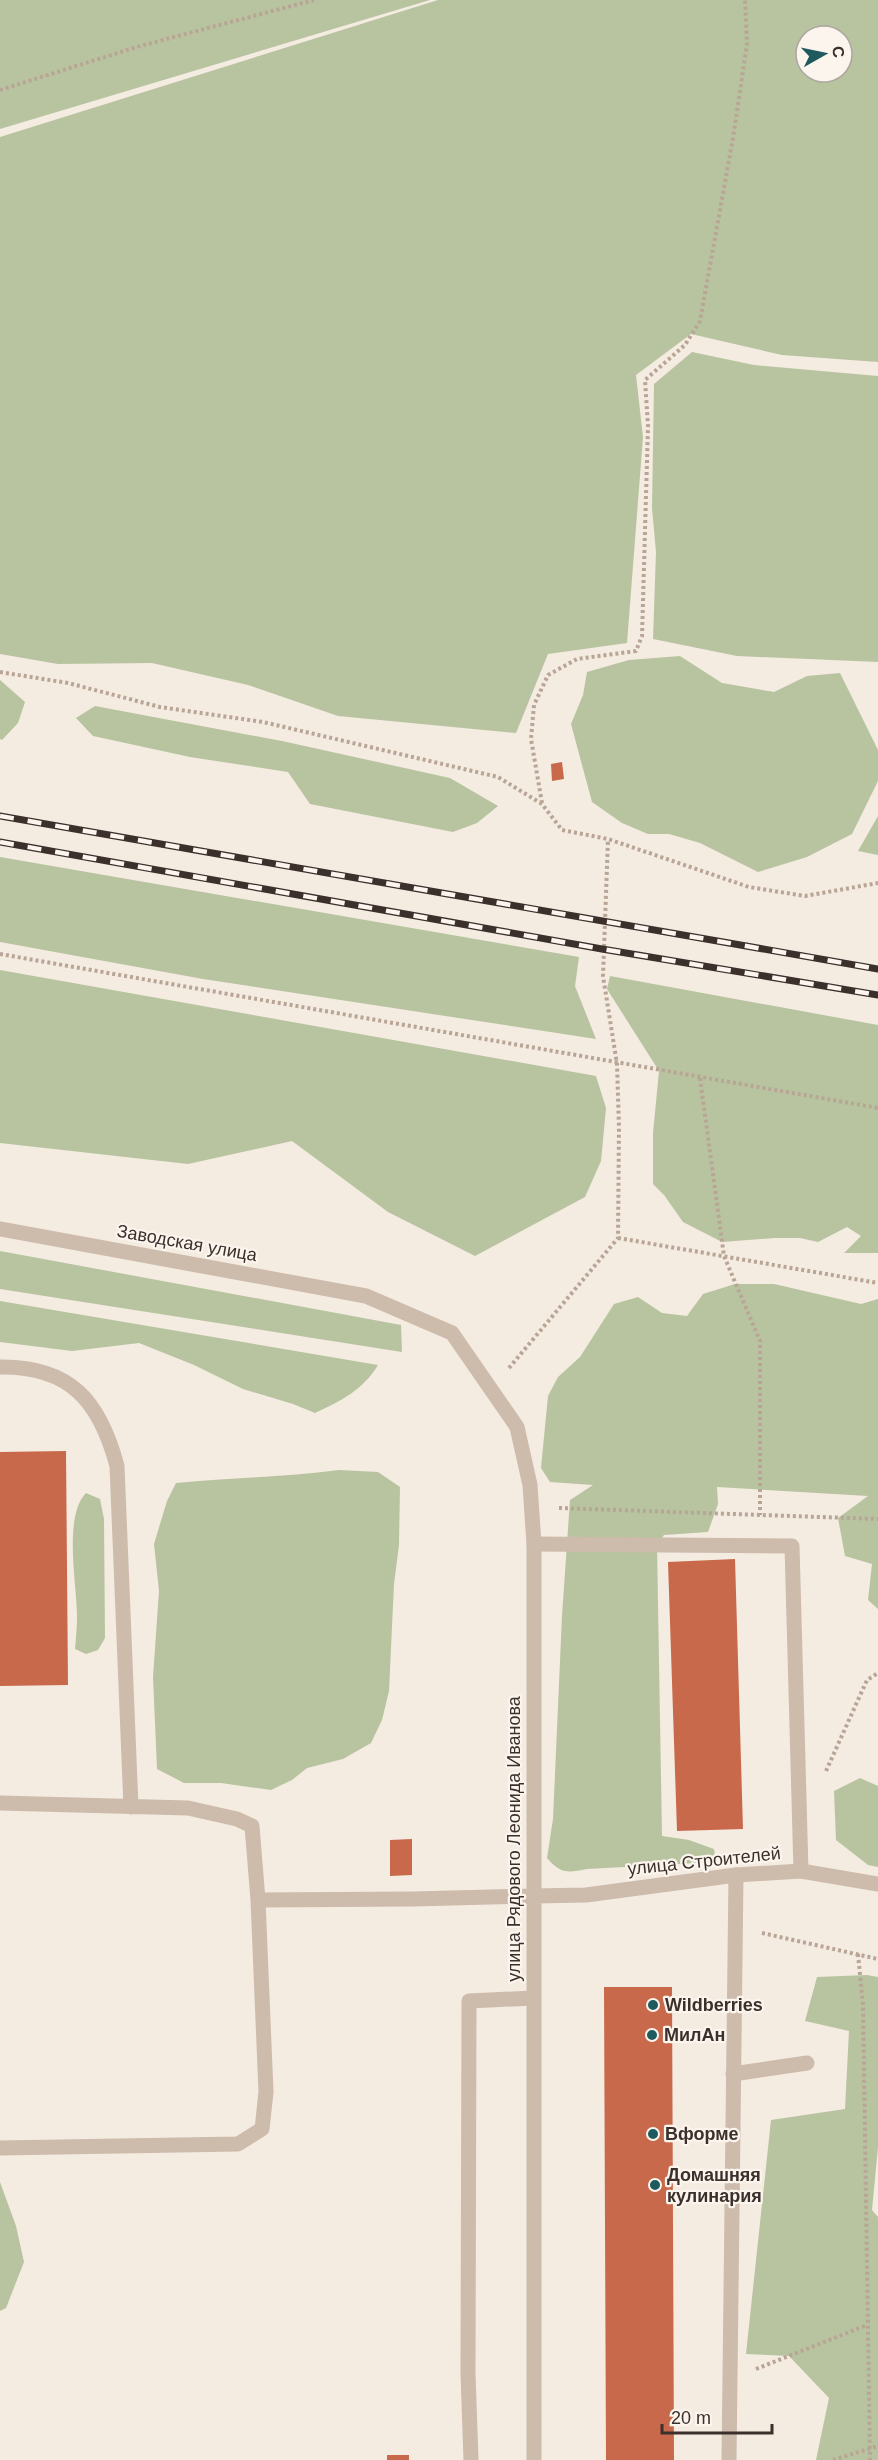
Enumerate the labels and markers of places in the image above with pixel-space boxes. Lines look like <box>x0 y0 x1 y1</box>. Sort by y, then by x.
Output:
place label: Wildberries <box>665 1995 763 2015</box>
marker: Wildberries <box>646 1998 660 2012</box>
place label: МилАн <box>664 2025 725 2045</box>
marker: МилАн <box>645 2028 659 2042</box>
place label: Вформе <box>665 2124 739 2144</box>
marker: Вформе <box>646 2127 660 2141</box>
place label: Домашняя кулинария <box>667 2165 762 2206</box>
marker: Домашняя кулинария <box>648 2178 662 2192</box>

